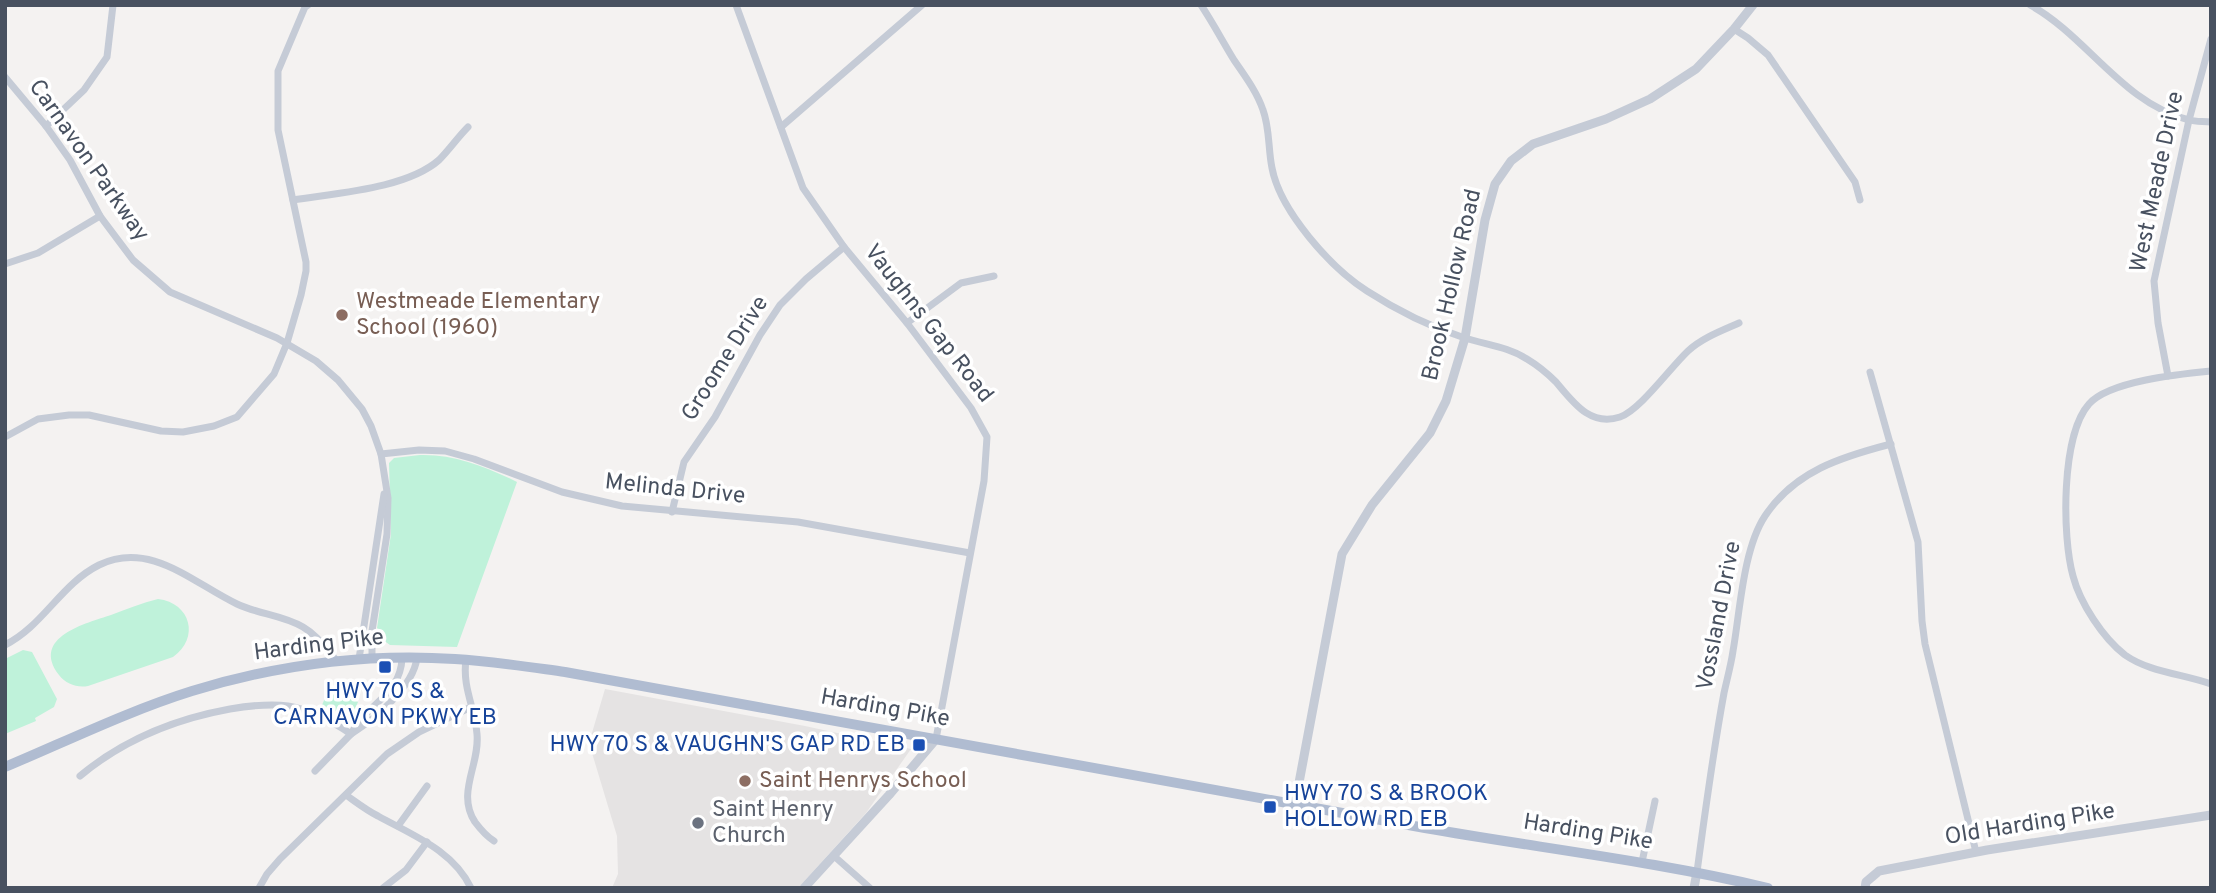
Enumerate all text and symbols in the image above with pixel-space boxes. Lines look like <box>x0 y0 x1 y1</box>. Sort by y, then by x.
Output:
street label: Carnavon Parkway <box>21 74 155 248</box>
street label: West Meade Drive <box>2125 89 2191 275</box>
street label: Brook Hollow Road <box>1417 186 1489 384</box>
street label: Vaughns Gap Road <box>857 239 999 409</box>
place label: Westmeade Elementary School (1960) <box>356 288 600 343</box>
street label: Groome Drive <box>676 291 776 427</box>
marker: Westmeade Elementary School (1960) <box>334 307 350 323</box>
street label: Melinda Drive <box>603 468 747 512</box>
street label: Vossland Drive <box>1691 539 1749 693</box>
street label: Harding Pike <box>252 624 386 668</box>
marker: HWY 70 S & CARNAVON PKWY EB <box>377 659 393 675</box>
place label: HWY 70 S & CARNAVON PKWY EB <box>273 678 497 733</box>
street label: Harding Pike <box>818 683 952 735</box>
place label: HWY 70 S & VAUGHN'S GAP RD EB <box>550 731 905 760</box>
marker: HWY 70 S & VAUGHN'S GAP RD EB <box>911 737 927 753</box>
place label: Saint Henrys School <box>759 767 967 796</box>
marker: Saint Henrys School <box>737 773 753 789</box>
place label: HWY 70 S & BROOK HOLLOW RD EB <box>1284 780 1488 835</box>
place label: Saint Henry Church <box>712 796 834 851</box>
street label: Old Harding Pike <box>1943 797 2117 853</box>
marker: HWY 70 S & BROOK HOLLOW RD EB <box>1262 799 1278 815</box>
street label: Harding Pike <box>1521 808 1655 858</box>
marker: Saint Henry Church <box>690 815 706 831</box>

